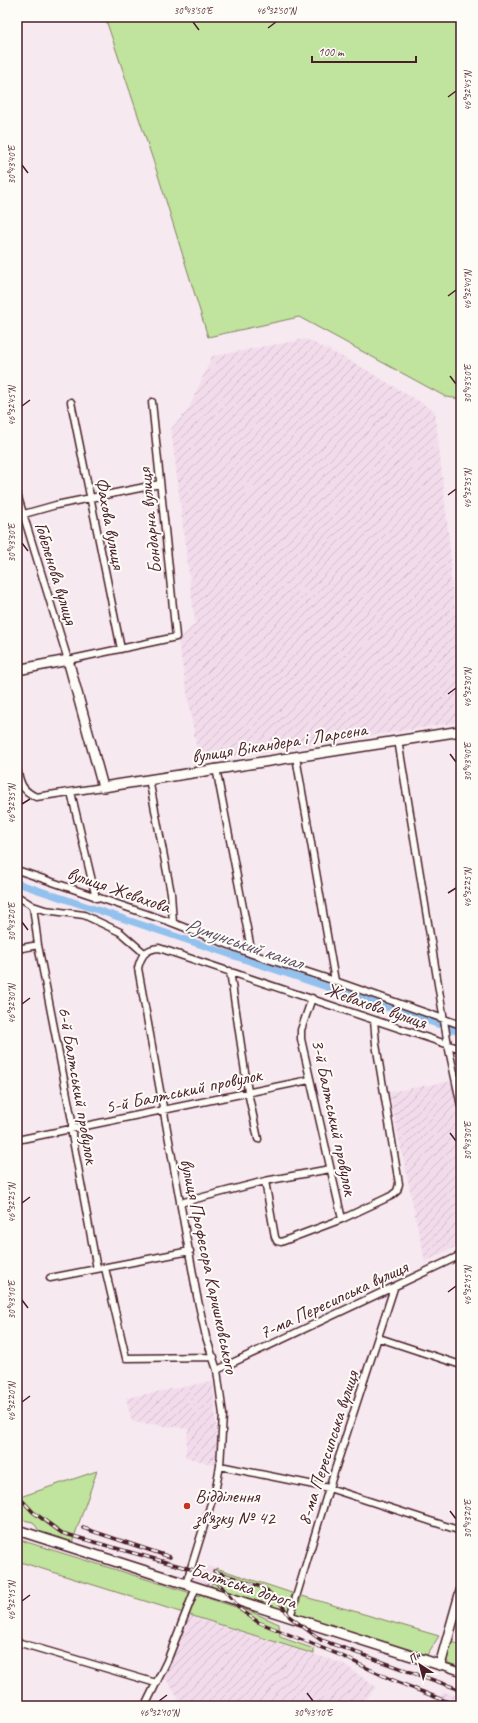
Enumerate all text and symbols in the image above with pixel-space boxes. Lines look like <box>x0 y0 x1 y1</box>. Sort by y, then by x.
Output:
text: 30°43'50"E <box>174 4 214 17</box>
text: 46°32'50"N <box>256 4 298 17</box>
scale bar <box>312 38 416 64</box>
text: 100 m <box>318 44 345 60</box>
text: 46°32'45"N <box>461 69 474 111</box>
text: 30°43'40"E <box>5 144 18 184</box>
text: 46°32'40"N <box>461 268 474 310</box>
text: 30°43'50"E <box>461 363 474 403</box>
text: 46°32'45"N <box>5 384 18 426</box>
street label: Бондарна вулиця <box>132 465 167 575</box>
text: 46°32'35"N <box>461 467 474 509</box>
street label: Фахова вулиця <box>89 475 131 572</box>
street label: Гобеленова вулиця <box>29 519 84 629</box>
text: 30°43'30"E <box>5 522 18 562</box>
text: 46°32'30"N <box>461 666 474 708</box>
street label: вулиця Вікандера і Ларсена <box>190 717 371 769</box>
text: 30°43'40"E <box>461 741 474 781</box>
text: 46°32'35"N <box>5 782 18 824</box>
street label: вулиця Жевахова <box>64 861 175 919</box>
text: 46°32'25"N <box>461 866 474 908</box>
text: 30°43'20"E <box>5 901 18 941</box>
water label: Румунський канал <box>182 912 309 976</box>
street label: Жевахова вулиця <box>322 977 431 1035</box>
text: 46°32'30"N <box>5 982 18 1024</box>
street label: 6-й Балтський провулок <box>52 1005 104 1168</box>
street label: 3-й Балтський провулок <box>306 1037 363 1200</box>
street label: 5-й Балтський провулок <box>103 1062 266 1119</box>
text: 30°43'30"E <box>461 1120 474 1160</box>
street label: вулиця Професора Каришковського <box>174 1156 244 1377</box>
text: 46°32'25"N <box>5 1181 18 1223</box>
street label: 7-ма Пересипська вулиця <box>256 1254 413 1345</box>
text: 46°32'15"N <box>461 1264 474 1306</box>
text: 30°43'10"E <box>5 1279 18 1319</box>
street label: 8-ма Пересипська вулиця <box>292 1366 365 1528</box>
text: 46°32'20"N <box>5 1380 18 1422</box>
place label: Відділення зв'язку № 42 <box>192 1484 276 1530</box>
text: 30°43'20"E <box>461 1498 474 1538</box>
marker: Відділення зв'язку № 42 <box>182 1501 192 1511</box>
street label: Балтська дорога <box>188 1558 301 1615</box>
text: 46°32'15"N <box>5 1579 18 1621</box>
north arrow <box>400 1645 440 1685</box>
text: Пн <box>405 1647 424 1666</box>
text: 46°32'10"N <box>139 1706 181 1719</box>
text: 30°43'10"E <box>294 1706 334 1719</box>

